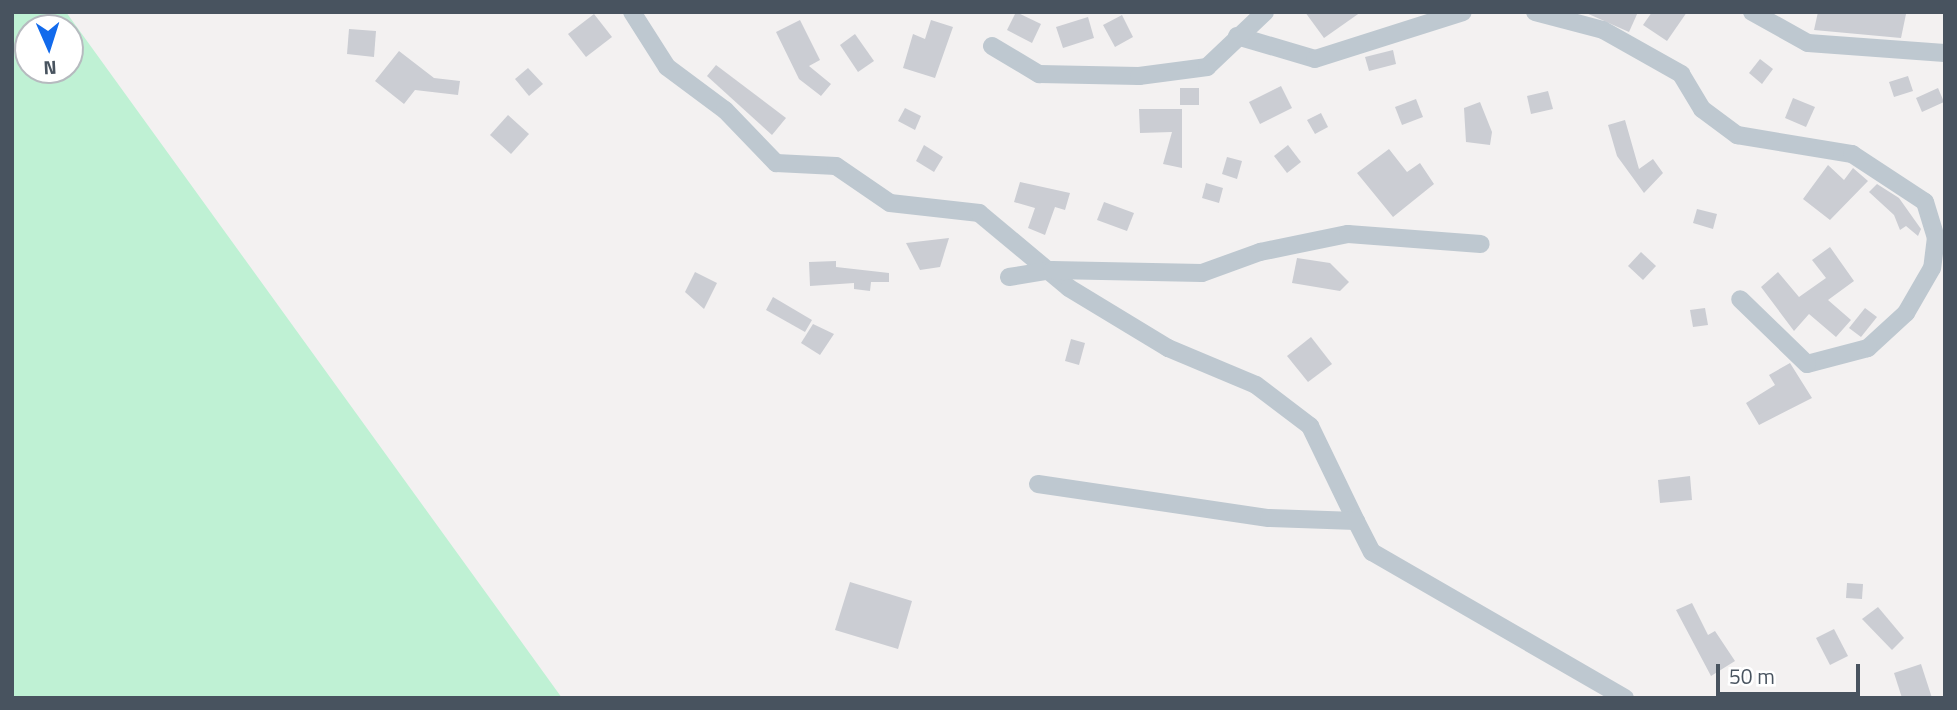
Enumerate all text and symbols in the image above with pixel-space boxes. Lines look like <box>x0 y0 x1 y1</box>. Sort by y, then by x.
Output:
north arrow <box>14 14 84 84</box>
text: N <box>43 54 57 83</box>
scale bar <box>1719 650 1862 694</box>
text: 50 m <box>1729 660 1775 692</box>

